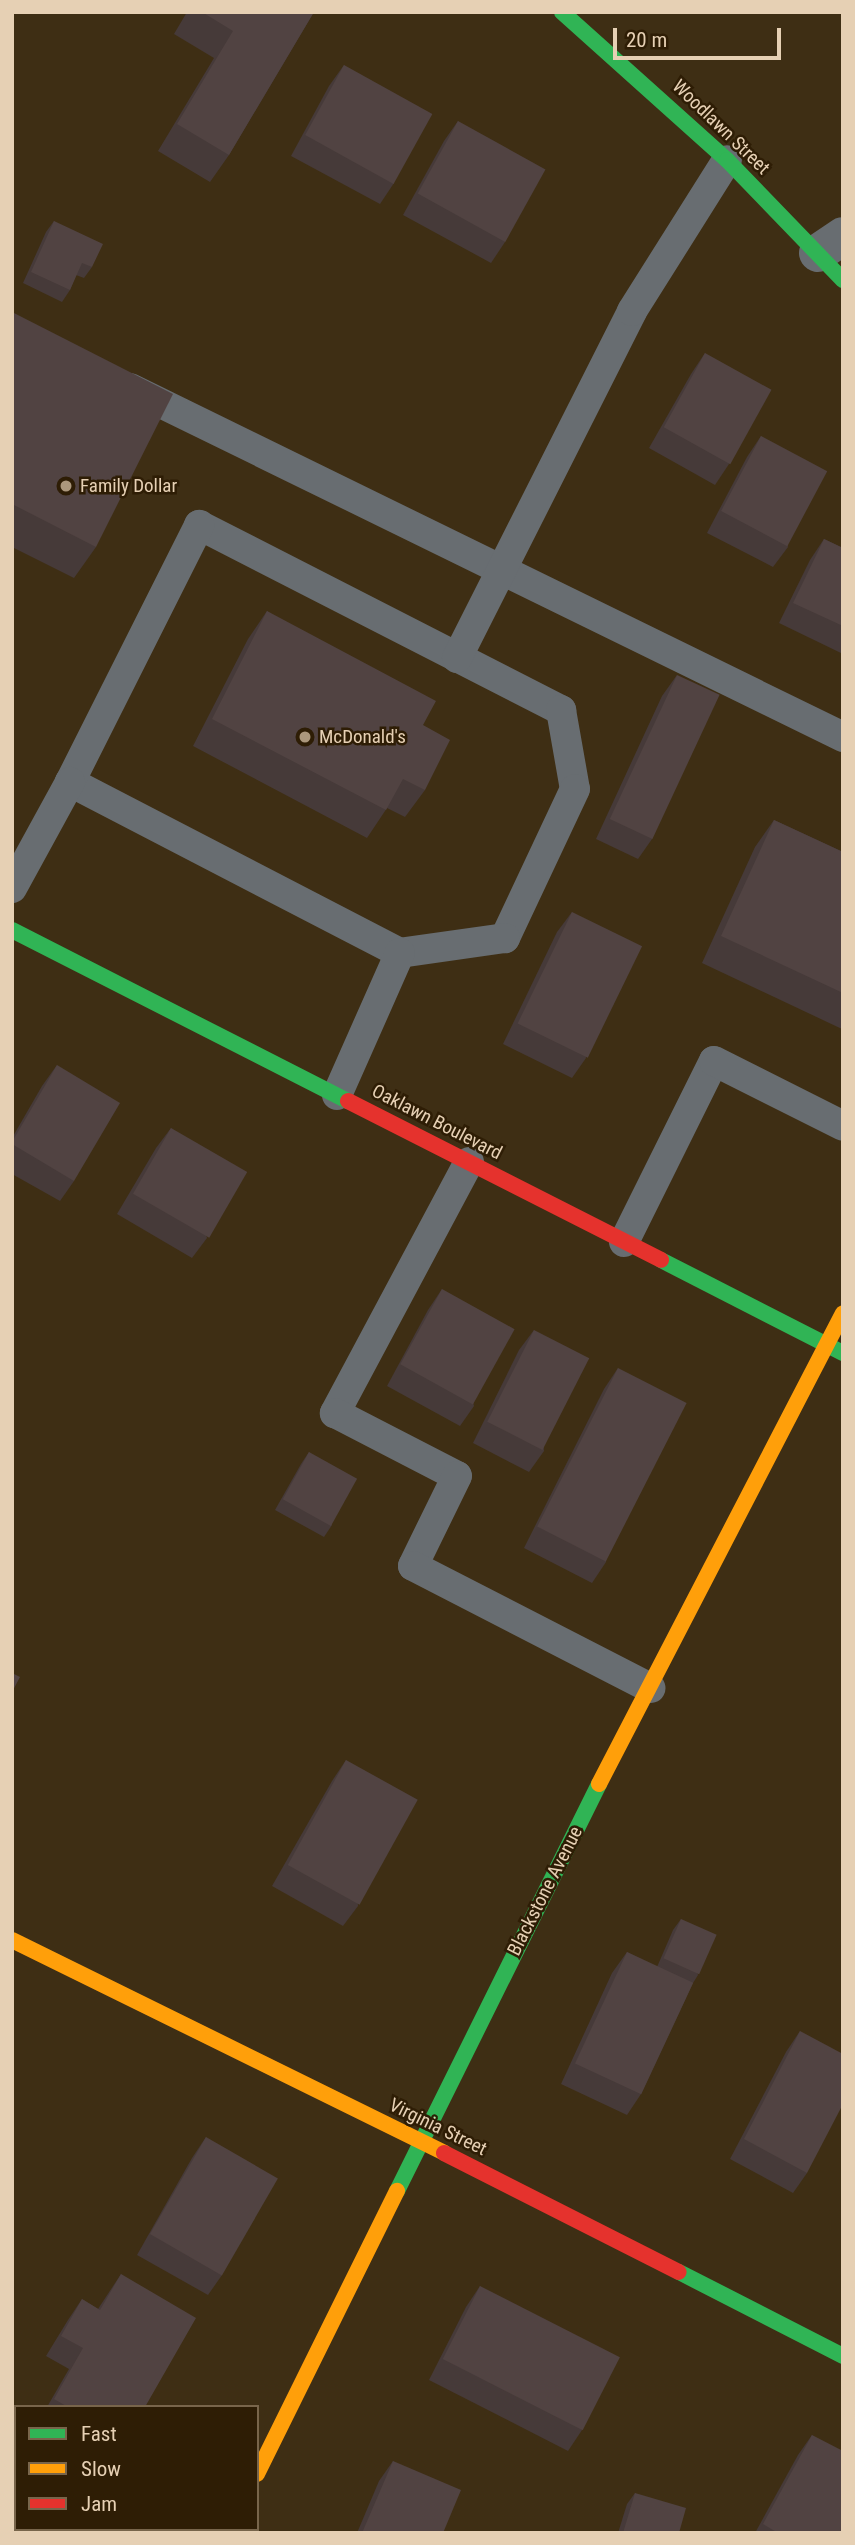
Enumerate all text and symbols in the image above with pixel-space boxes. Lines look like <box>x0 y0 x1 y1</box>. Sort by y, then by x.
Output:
scale bar <box>617 14 785 58</box>
text: 20 m <box>626 28 667 52</box>
street label: Woodlawn Street <box>668 75 774 179</box>
place label: Family Dollar <box>80 475 177 497</box>
marker: Family Dollar <box>58 478 74 494</box>
place label: McDonald's <box>319 726 406 748</box>
marker: McDonald's <box>297 729 313 745</box>
street label: Oaklawn Boulevard <box>368 1079 506 1165</box>
street label: Blackstone Avenue <box>503 1823 587 1959</box>
street label: Virginia Street <box>385 2094 491 2160</box>
legend <box>14 2405 259 2531</box>
text: Fast <box>81 2422 117 2446</box>
text: Slow <box>81 2457 121 2481</box>
text: Jam <box>81 2492 117 2516</box>

